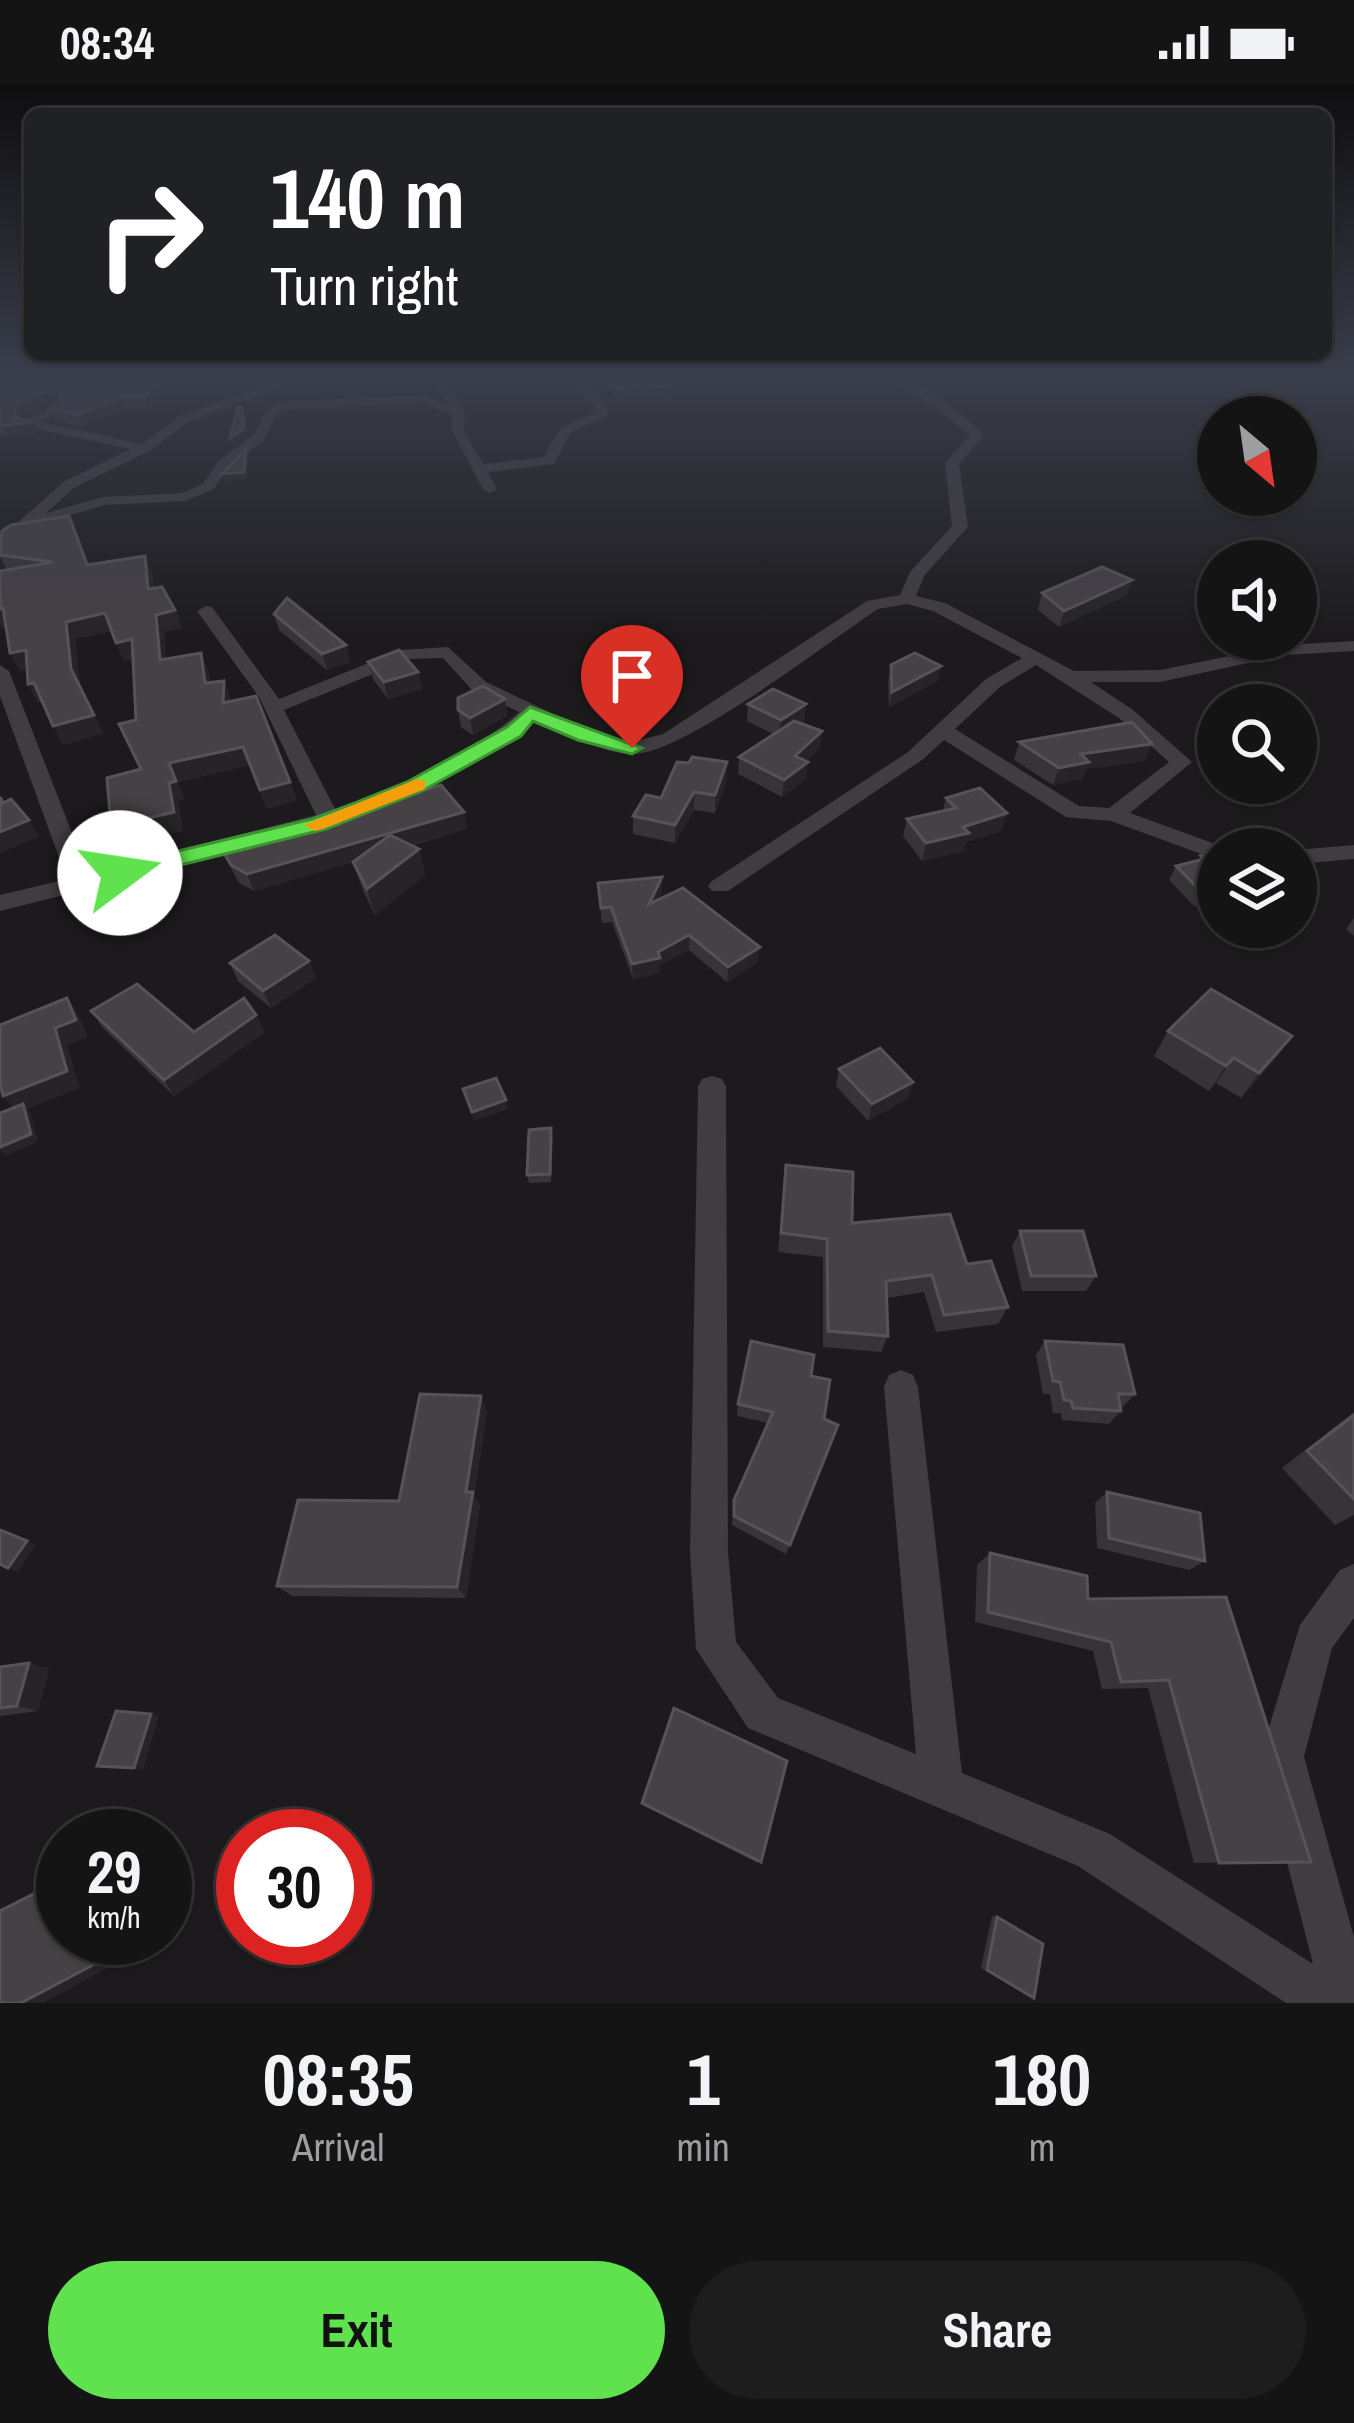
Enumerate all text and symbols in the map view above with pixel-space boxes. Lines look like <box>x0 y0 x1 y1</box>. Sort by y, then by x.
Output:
text: 08:34 <box>60 12 154 73</box>
text: 140 m <box>270 141 465 254</box>
icon: right <box>72 156 228 312</box>
text: Turn right <box>270 249 458 322</box>
north arrow <box>1197 396 1317 516</box>
map controls <box>1197 396 1317 948</box>
button: sound <box>1197 540 1317 660</box>
pin <box>581 625 683 748</box>
icon: arrive <box>599 643 665 709</box>
button: search <box>1197 684 1317 804</box>
position arrow <box>57 810 183 936</box>
button: layers <box>1197 828 1317 948</box>
speed limit sign: 30 <box>216 1809 372 1965</box>
text: 29 <box>87 1831 141 1912</box>
text: km/h <box>87 1897 141 1937</box>
text: 08:35 <box>263 2030 414 2127</box>
text: 1 <box>687 2030 720 2127</box>
text: 180 <box>993 2030 1091 2127</box>
text: Arrival <box>292 2121 384 2173</box>
text: min <box>677 2121 730 2173</box>
text: m <box>1029 2121 1055 2173</box>
button: Exit <box>48 2261 665 2399</box>
button: Share <box>689 2261 1306 2399</box>

